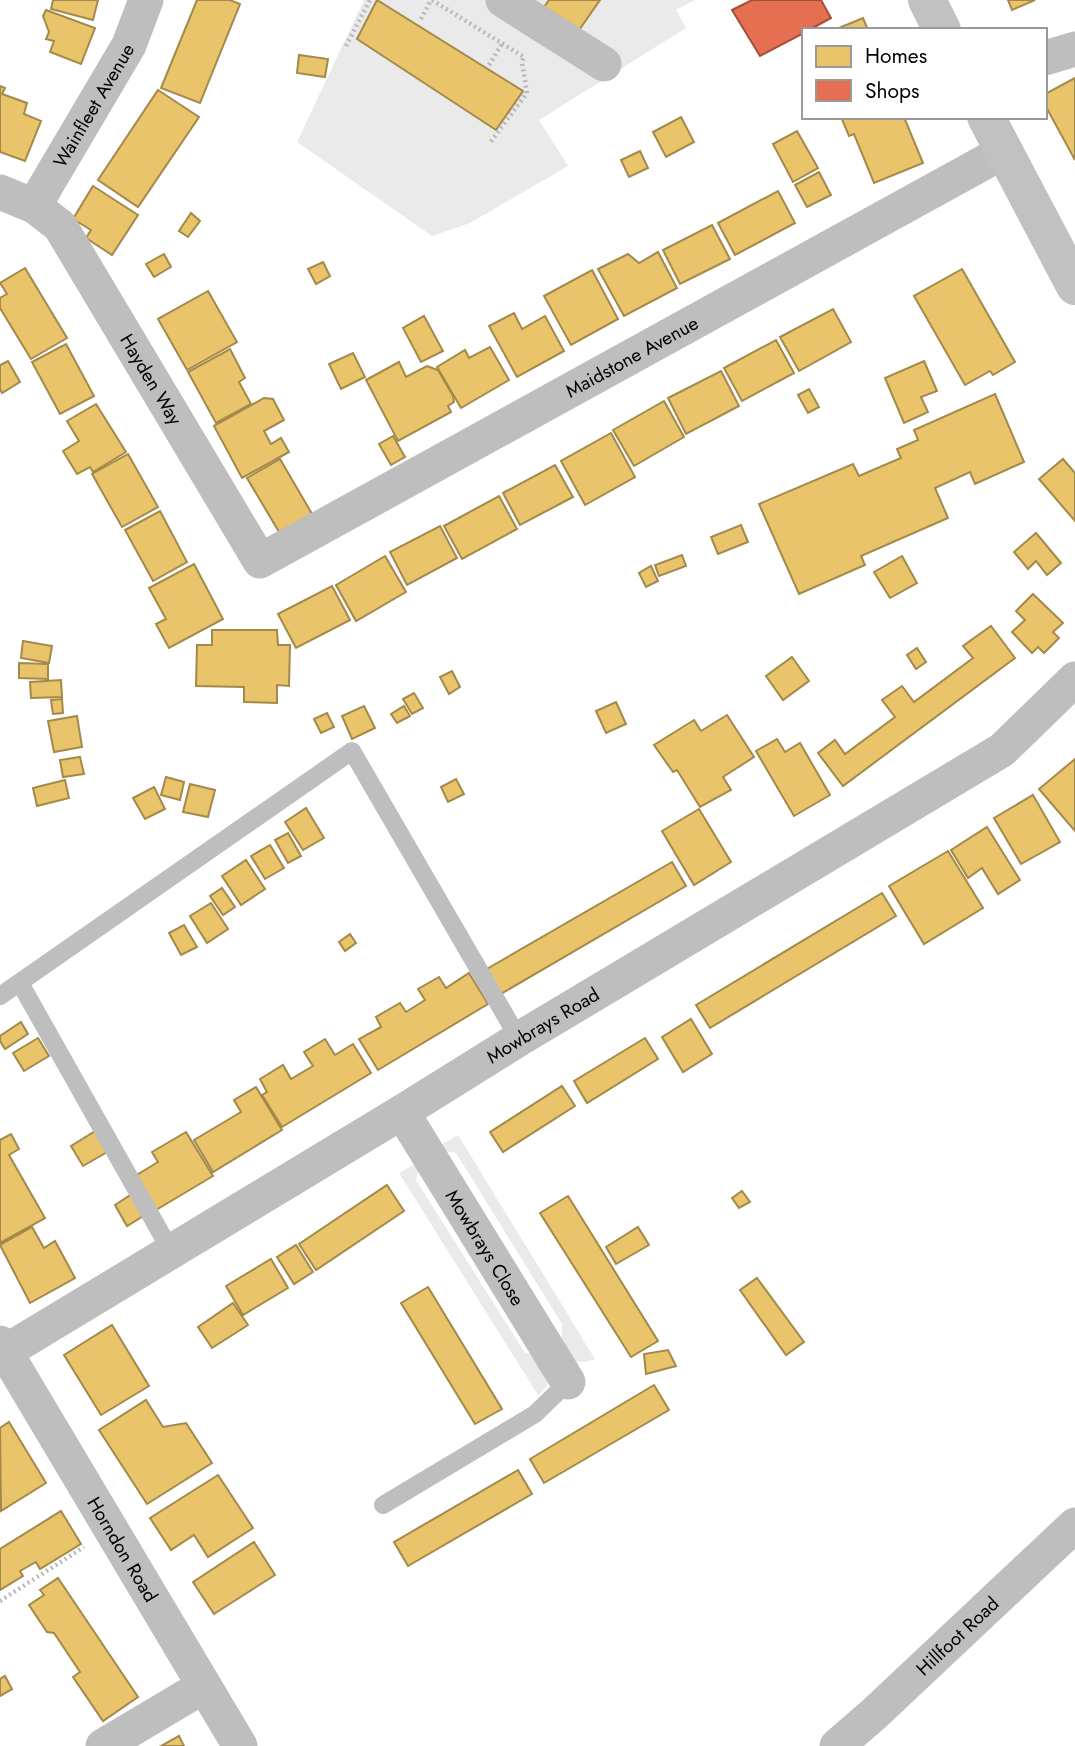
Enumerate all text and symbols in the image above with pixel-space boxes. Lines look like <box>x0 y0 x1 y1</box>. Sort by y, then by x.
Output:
legend <box>802 28 1047 119</box>
street label: Wainfleet Avenue <box>46 38 141 172</box>
text: Homes <box>865 41 927 71</box>
text: Shops <box>865 76 919 106</box>
street label: Maidstone Avenue <box>560 309 703 404</box>
street label: Hayden Way <box>114 329 189 430</box>
street label: Mowbrays Road <box>481 981 604 1070</box>
street label: Mowbrays Close <box>439 1184 531 1311</box>
street label: Horndon Road <box>81 1491 165 1607</box>
street label: Hillfoot Road <box>910 1590 1005 1682</box>

